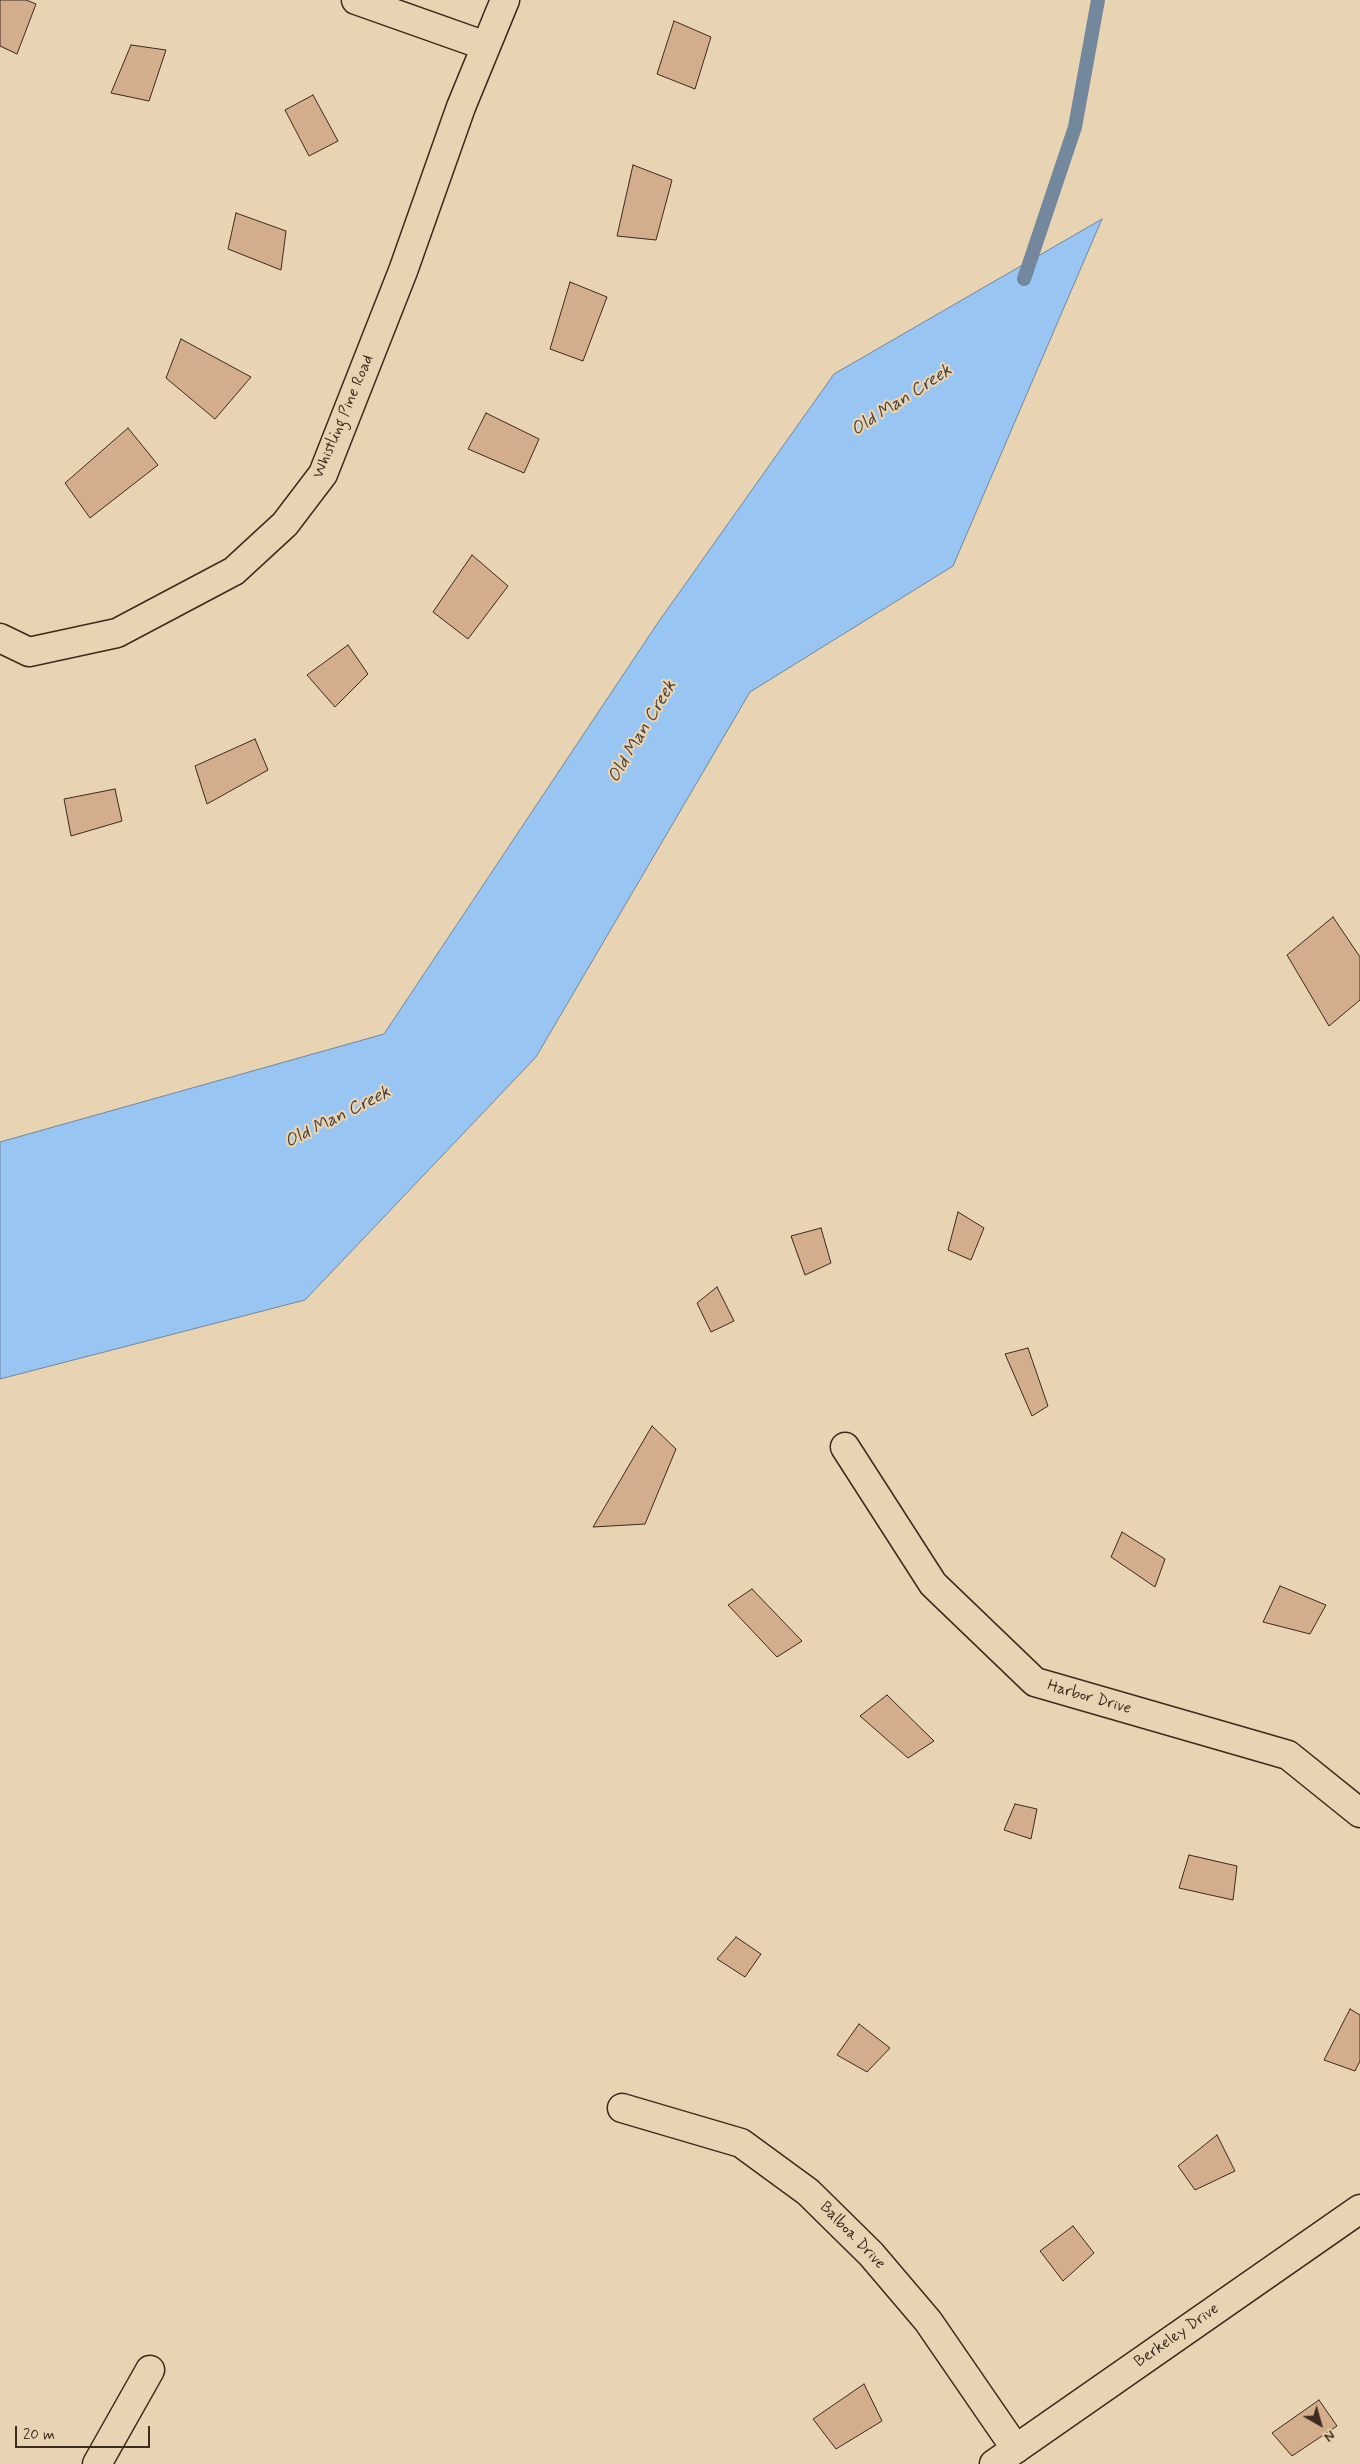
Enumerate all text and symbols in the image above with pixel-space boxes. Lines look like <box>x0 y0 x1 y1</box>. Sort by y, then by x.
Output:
street label: Whistling Pine Road <box>309 352 379 482</box>
water label: Old Man Creek <box>848 360 956 442</box>
water label: Old Man Creek <box>604 677 682 787</box>
water label: Old Man Creek <box>282 1082 394 1154</box>
street label: Harbor Drive <box>1045 1677 1133 1719</box>
street label: Balboa Drive <box>815 2198 889 2274</box>
street label: Berkeley Drive <box>1131 2300 1223 2372</box>
north arrow <box>1295 2399 1345 2449</box>
scale bar <box>18 2416 152 2448</box>
text: 20 m <box>23 2425 55 2445</box>
text: N <box>1320 2426 1338 2446</box>

